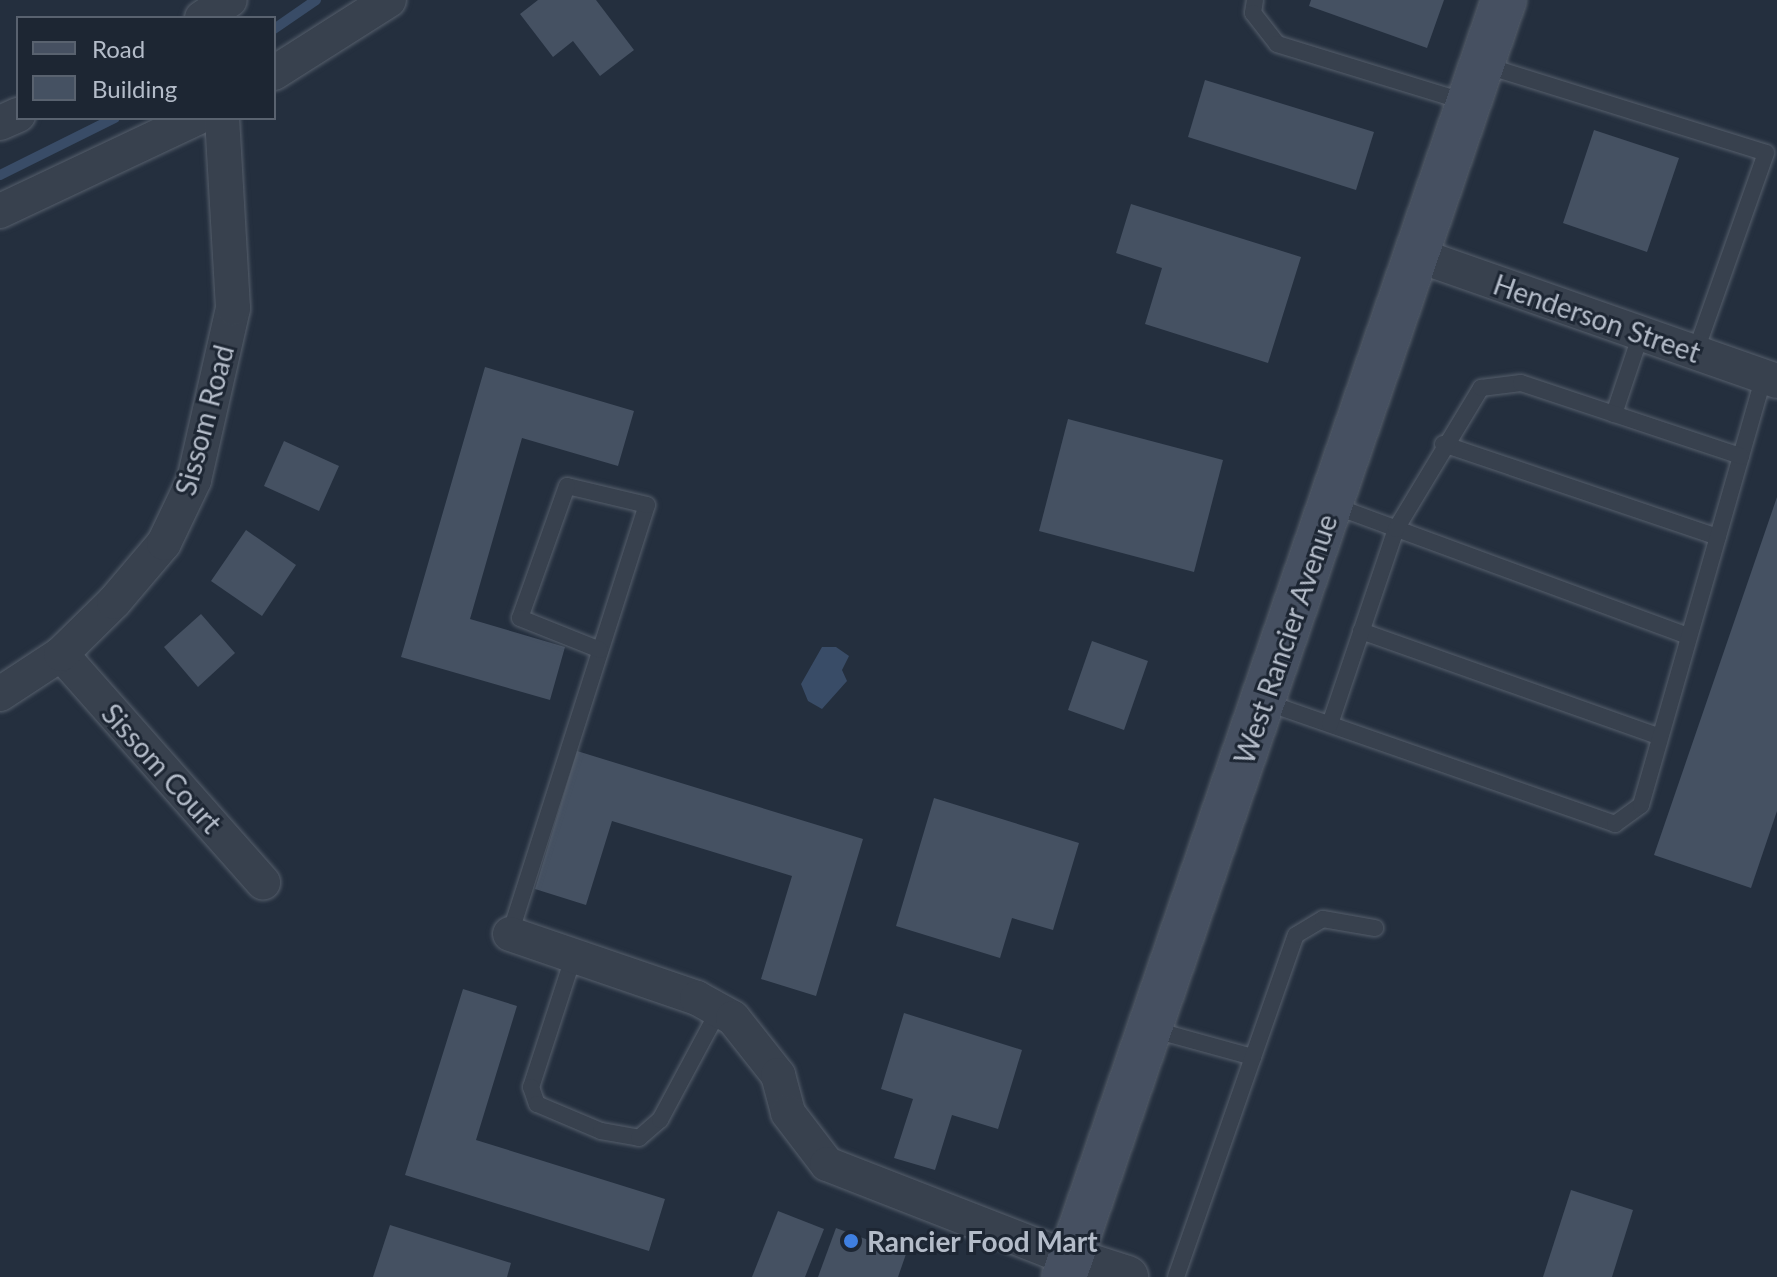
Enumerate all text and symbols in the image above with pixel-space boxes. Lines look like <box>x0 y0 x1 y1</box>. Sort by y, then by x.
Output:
legend <box>16 16 276 120</box>
text: Road <box>92 34 145 63</box>
text: Building <box>92 74 177 103</box>
street label: Henderson Street <box>1489 267 1705 369</box>
street label: Sissom Road <box>168 341 240 499</box>
street label: West Rancier Avenue <box>1226 509 1344 769</box>
street label: Sissom Court <box>95 696 229 840</box>
place label: Rancier Food Mart <box>867 1224 1098 1258</box>
marker: Rancier Food Mart <box>842 1232 860 1250</box>

